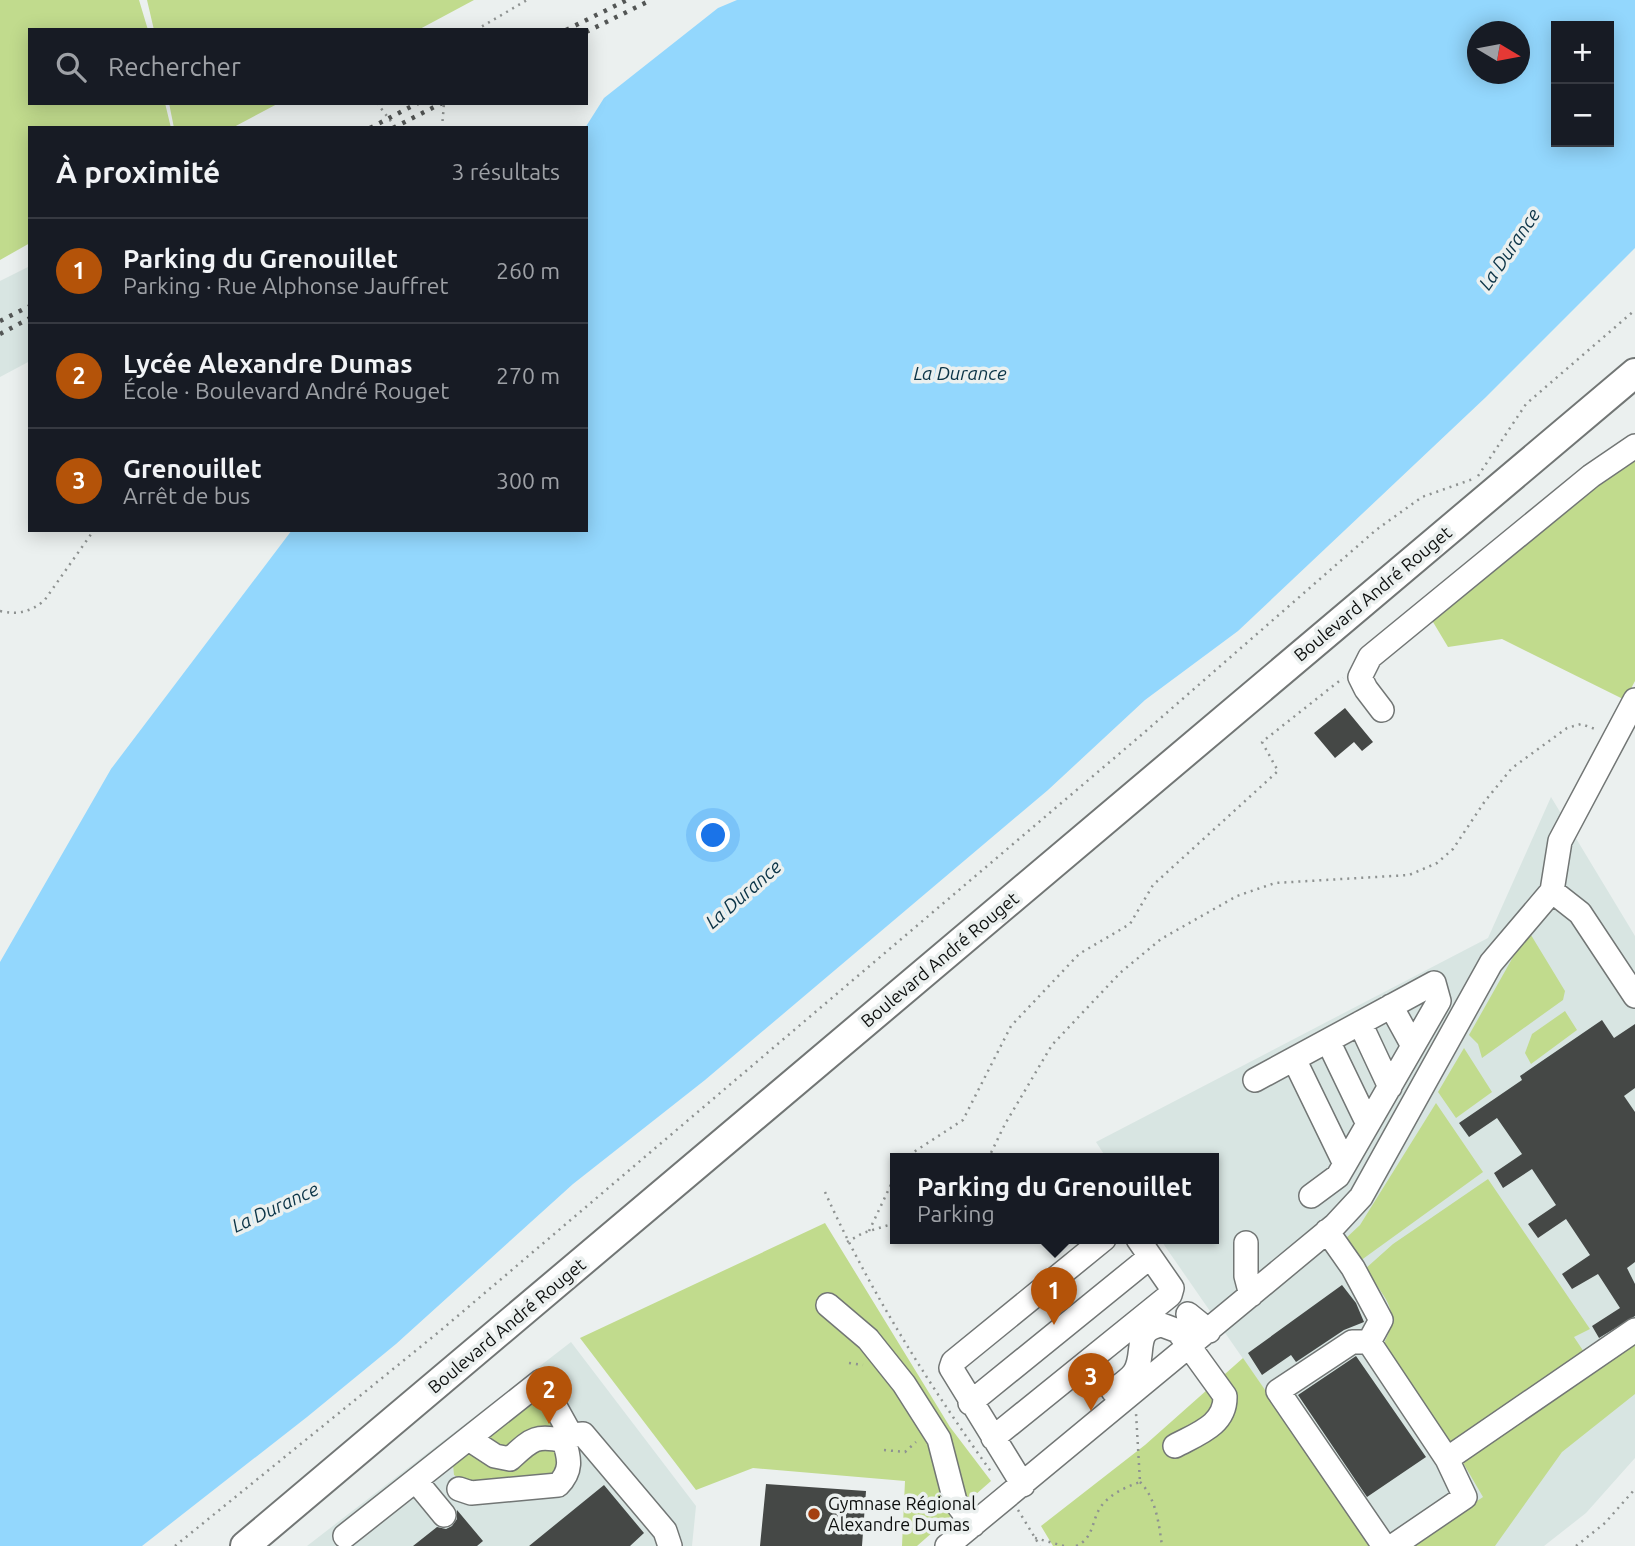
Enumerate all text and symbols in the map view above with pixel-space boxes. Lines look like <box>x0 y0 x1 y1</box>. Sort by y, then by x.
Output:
north arrow <box>1467 21 1530 84</box>
map controls <box>1551 21 1614 147</box>
button: + <box>1551 21 1614 84</box>
search box <box>28 28 588 105</box>
icon: search <box>52 48 90 86</box>
text: Rechercher <box>108 52 241 81</box>
button: − <box>1551 84 1614 147</box>
text: À proximité <box>56 155 220 189</box>
text: 3 résultats <box>451 159 560 184</box>
water label: La Durance <box>1474 204 1544 294</box>
text: Parking du Grenouillet <box>123 244 398 273</box>
text: 1 <box>73 258 85 283</box>
text: 260 m <box>496 258 560 283</box>
text: Parking · Rue Alphonse Jauffret <box>123 273 449 298</box>
text: Lycée Alexandre Dumas <box>123 349 412 378</box>
water label: La Durance <box>913 362 1007 384</box>
text: 2 <box>73 363 85 388</box>
text: 270 m <box>496 363 560 388</box>
text: École · Boulevard André Rouget <box>123 378 449 403</box>
text: Grenouillet <box>123 454 262 483</box>
text: 3 <box>73 468 85 493</box>
text: 300 m <box>496 468 560 493</box>
text: Arrêt de bus <box>123 483 250 508</box>
street label: Boulevard André Rouget <box>1290 522 1455 665</box>
your location <box>696 818 730 852</box>
water label: La Durance <box>701 855 786 933</box>
street label: Boulevard André Rouget <box>857 888 1022 1031</box>
popup <box>890 1153 1219 1244</box>
text: Parking du Grenouillet <box>917 1172 1192 1201</box>
water label: La Durance <box>228 1177 322 1237</box>
text: Parking <box>917 1201 995 1226</box>
street label: Boulevard André Rouget <box>424 1254 589 1397</box>
pin: 1 <box>1031 1267 1077 1325</box>
pin: 3 <box>1068 1353 1114 1411</box>
pin: 2 <box>526 1366 572 1424</box>
place label: Gymnase Régional Alexandre Dumas <box>828 1493 976 1534</box>
marker: Gymnase Régional Alexandre Dumas <box>806 1506 822 1522</box>

